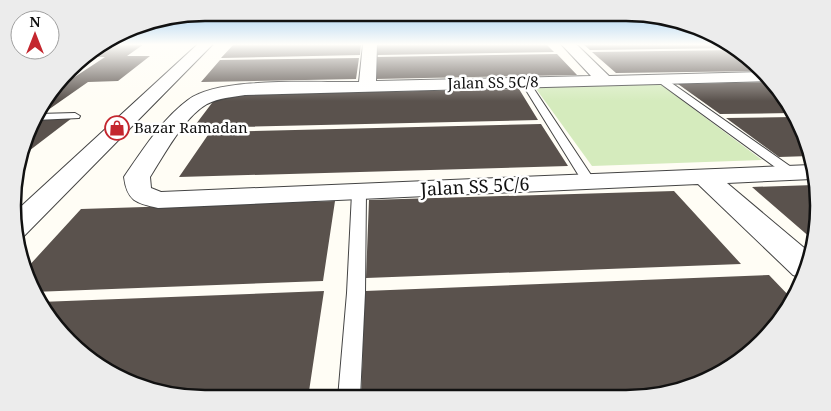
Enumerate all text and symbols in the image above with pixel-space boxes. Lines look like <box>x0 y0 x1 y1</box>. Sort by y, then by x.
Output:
north arrow <box>10 10 60 60</box>
text: N <box>29 12 41 31</box>
street label: Jalan SS 5C/8 <box>446 71 539 93</box>
shop icon: Bazar Ramadan <box>104 115 130 141</box>
place label: Bazar Ramadan <box>134 117 248 137</box>
street label: Jalan SS 5C/6 <box>419 171 530 201</box>

